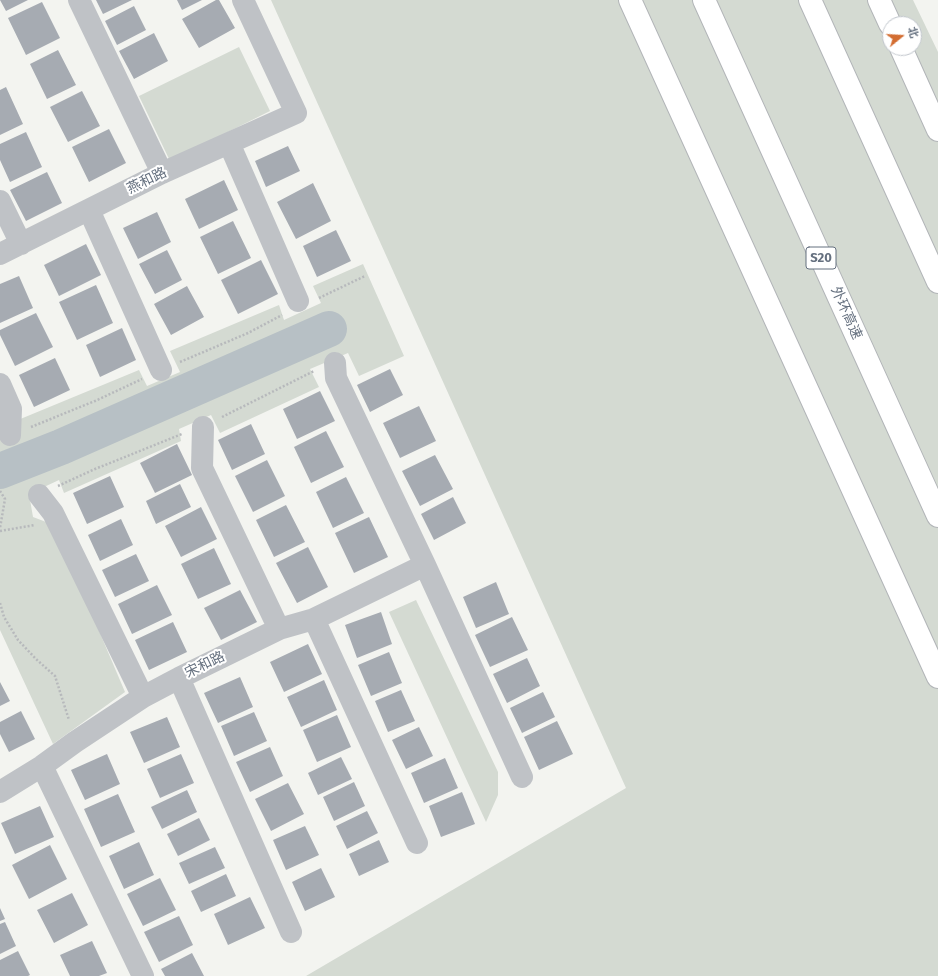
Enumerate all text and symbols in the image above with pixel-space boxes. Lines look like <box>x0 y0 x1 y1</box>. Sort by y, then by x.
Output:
north arrow <box>882 16 922 56</box>
text: 北 <box>905 25 921 40</box>
street label: 燕和路 <box>124 164 170 198</box>
road number: S20 <box>806 247 836 269</box>
street label: 外环高速 <box>827 284 865 342</box>
street label: 宋和路 <box>182 648 228 682</box>

